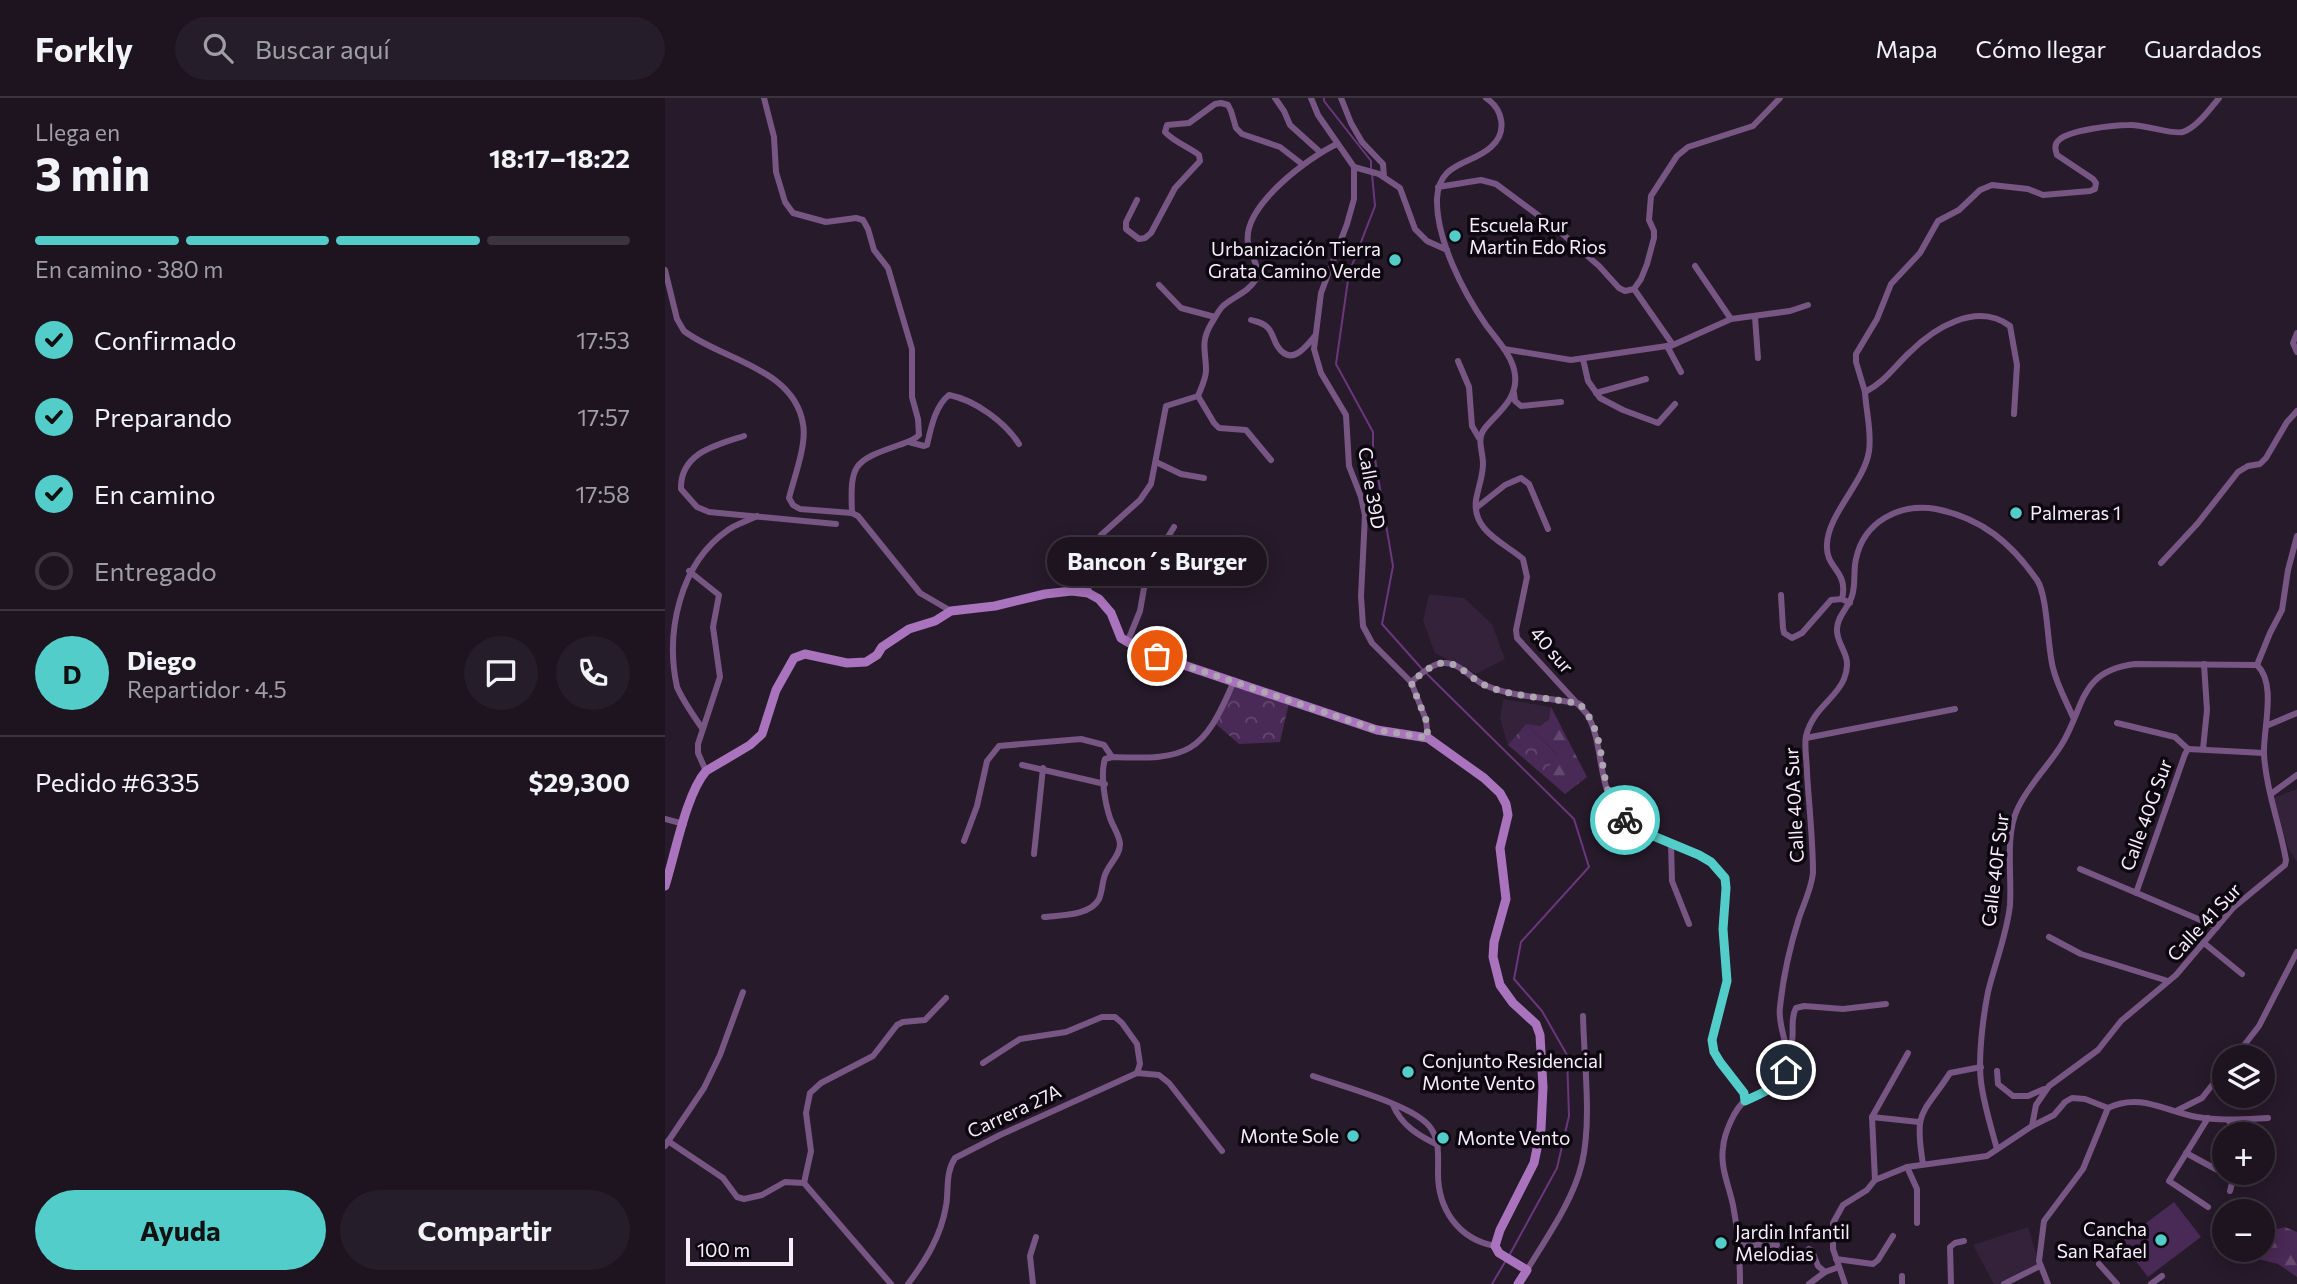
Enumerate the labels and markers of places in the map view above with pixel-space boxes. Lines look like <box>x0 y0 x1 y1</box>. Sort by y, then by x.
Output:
place label: Escuela Rur Martin Edo Rios <box>1469 213 1606 258</box>
marker: Escuela Rur Martin Edo Rios <box>1447 228 1463 244</box>
place label: Urbanización Tierra Grata Camino Verde <box>1208 237 1381 282</box>
marker: Urbanización Tierra Grata Camino Verde <box>1387 252 1403 268</box>
place label: Palmeras 1 <box>2030 501 2121 524</box>
marker: Palmeras 1 <box>2008 505 2024 521</box>
callout: Bancon´s Burger <box>1047 537 1267 586</box>
pin <box>1127 626 1187 686</box>
pin <box>1756 1040 1816 1100</box>
place label: Conjunto Residencial Monte Vento <box>1422 1049 1603 1094</box>
marker: Conjunto Residencial Monte Vento <box>1400 1064 1416 1080</box>
place label: Monte Sole <box>1240 1124 1339 1147</box>
place label: Monte Vento <box>1457 1126 1570 1149</box>
marker: Monte Sole <box>1345 1128 1361 1144</box>
marker: Monte Vento <box>1435 1130 1451 1146</box>
place label: Cancha San Rafael <box>2057 1217 2147 1262</box>
place label: Jardin Infantil Melodias <box>1735 1220 1850 1265</box>
marker: Cancha San Rafael <box>2153 1232 2169 1248</box>
marker: Jardin Infantil Melodias <box>1713 1235 1729 1251</box>

